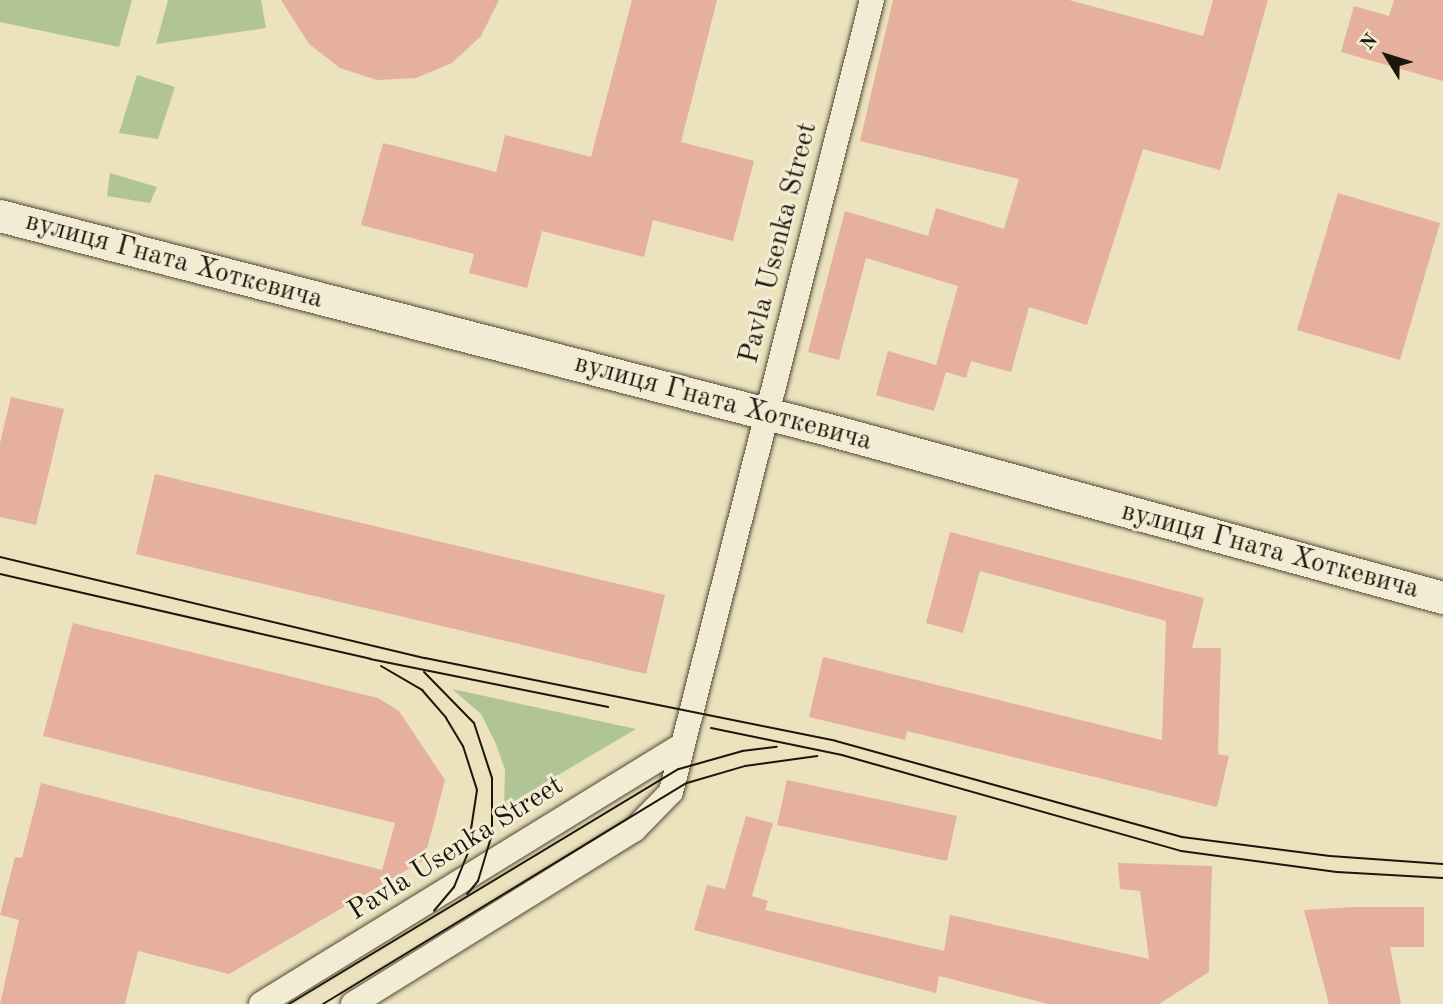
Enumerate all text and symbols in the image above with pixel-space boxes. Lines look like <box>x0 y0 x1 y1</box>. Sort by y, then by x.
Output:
north arrow <box>1352 21 1422 91</box>
text: N <box>1358 31 1382 54</box>
street label: Pavla Usenka Street <box>733 119 825 367</box>
street label: вулиця Гната Хоткевича <box>22 205 326 317</box>
street label: вулиця Гната Хоткевича <box>571 347 875 459</box>
street label: вулиця Гната Хоткевича <box>1118 495 1422 607</box>
street label: Pavla Usenka Street <box>342 769 570 929</box>

